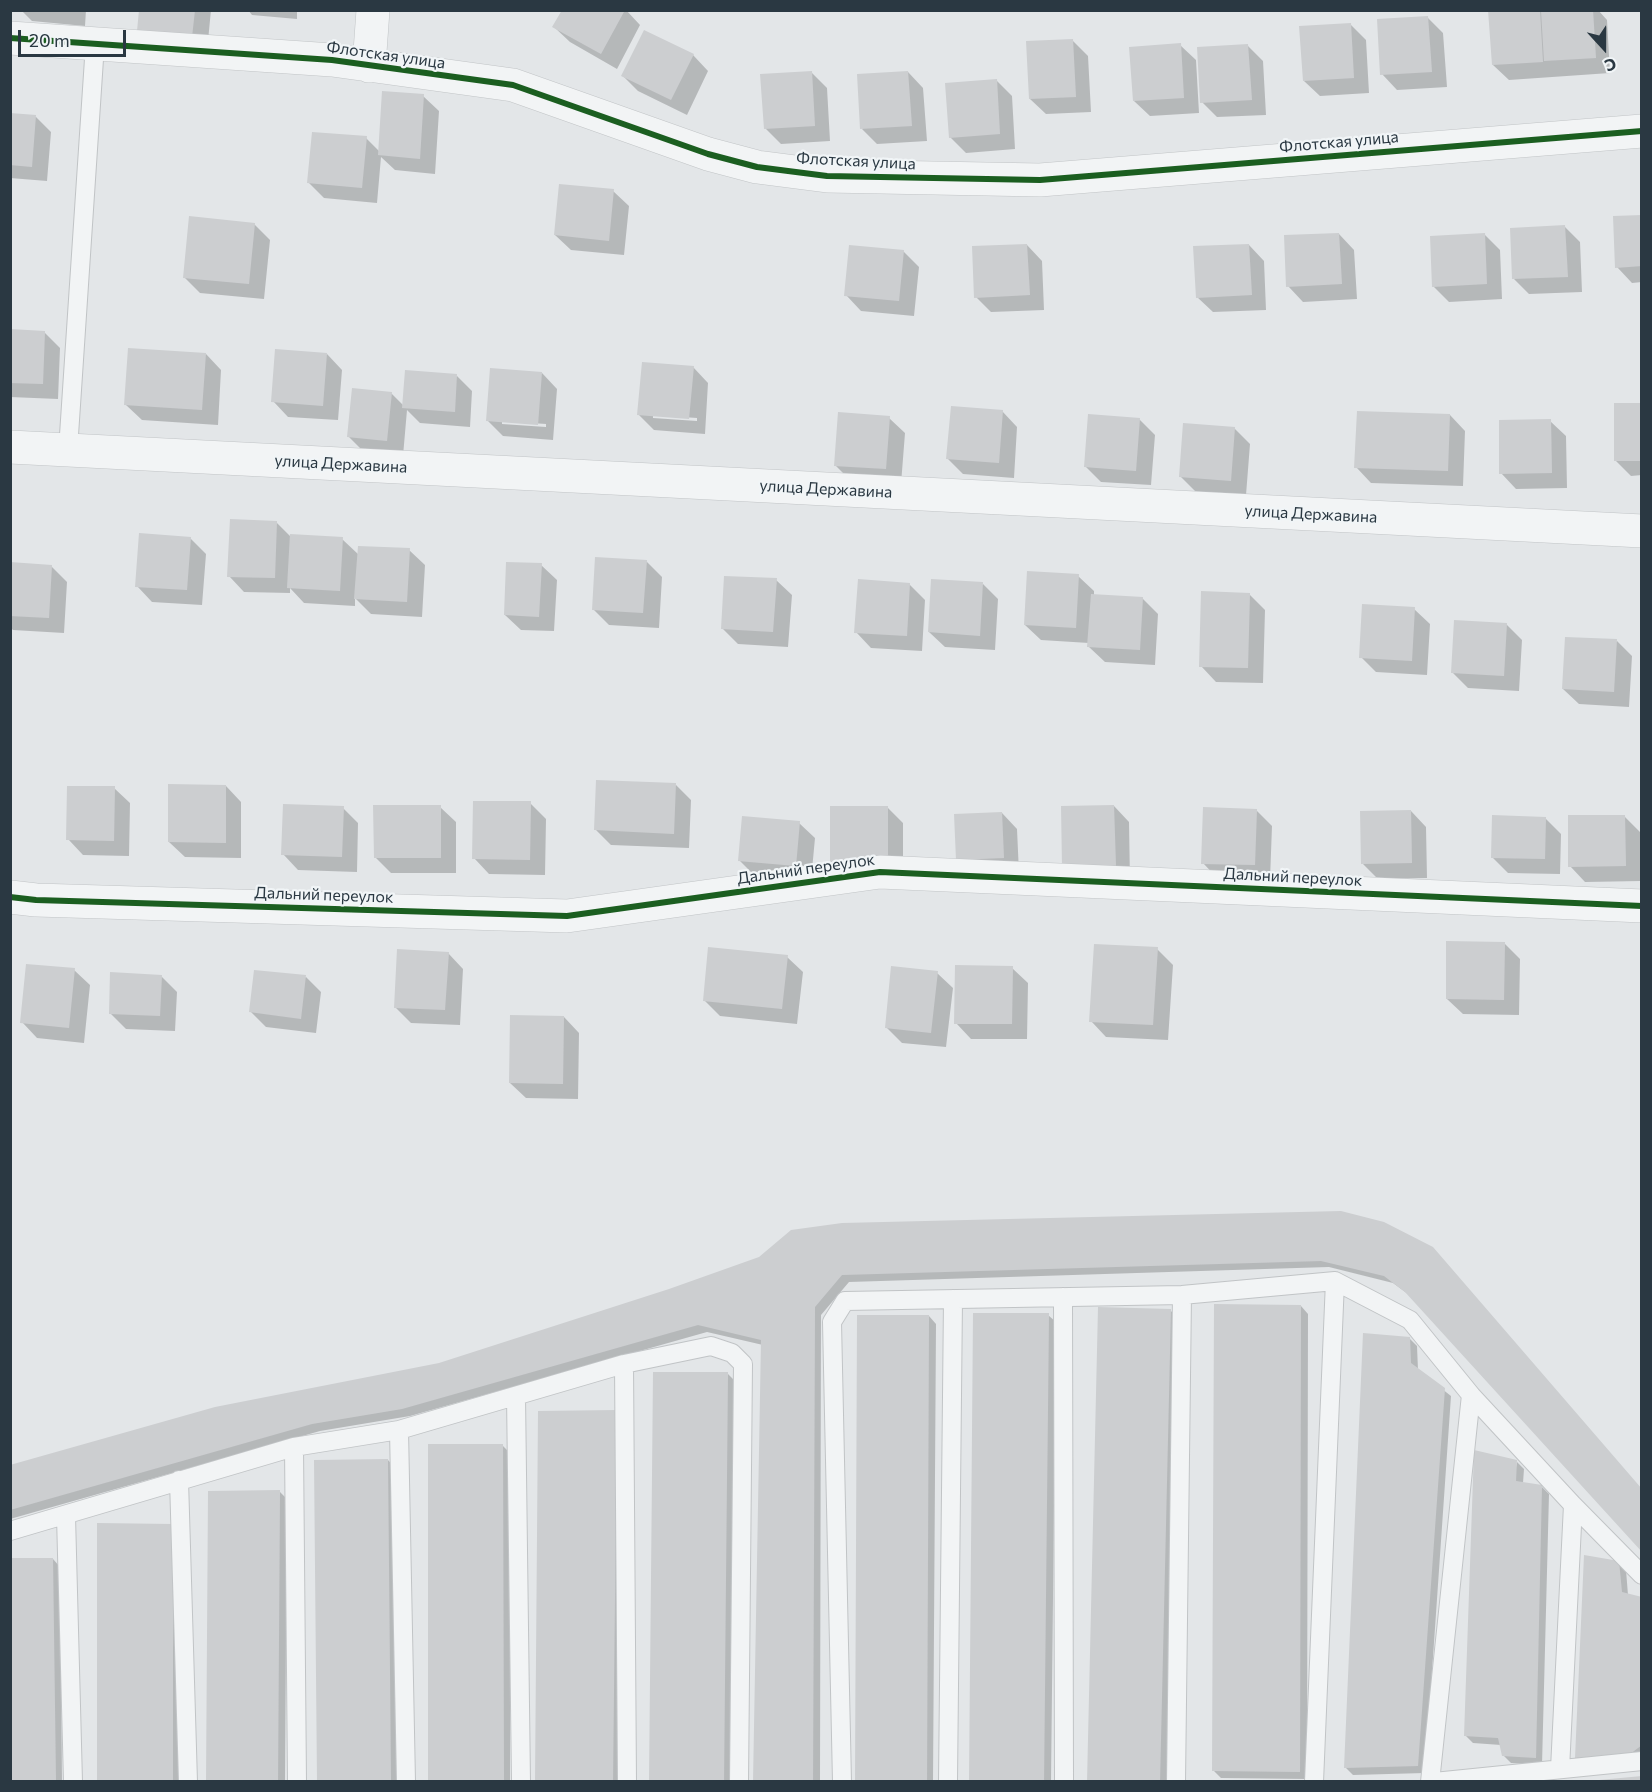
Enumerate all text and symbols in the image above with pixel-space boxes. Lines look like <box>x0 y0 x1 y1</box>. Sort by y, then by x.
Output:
scale bar <box>21 18 129 56</box>
north arrow <box>1574 18 1634 78</box>
text: 20 m <box>29 29 70 51</box>
street label: Флотская улица <box>325 37 447 73</box>
text: С <box>1602 54 1619 76</box>
street label: Флотская улица <box>1279 127 1399 157</box>
street label: Флотская улица <box>796 148 916 174</box>
street label: улица Державина <box>274 451 408 477</box>
street label: улица Державина <box>759 476 893 502</box>
street label: улица Державина <box>1244 501 1378 527</box>
street label: Дальний переулок <box>736 850 876 888</box>
street label: Дальний переулок <box>1223 864 1363 890</box>
street label: Дальний переулок <box>254 883 394 907</box>

